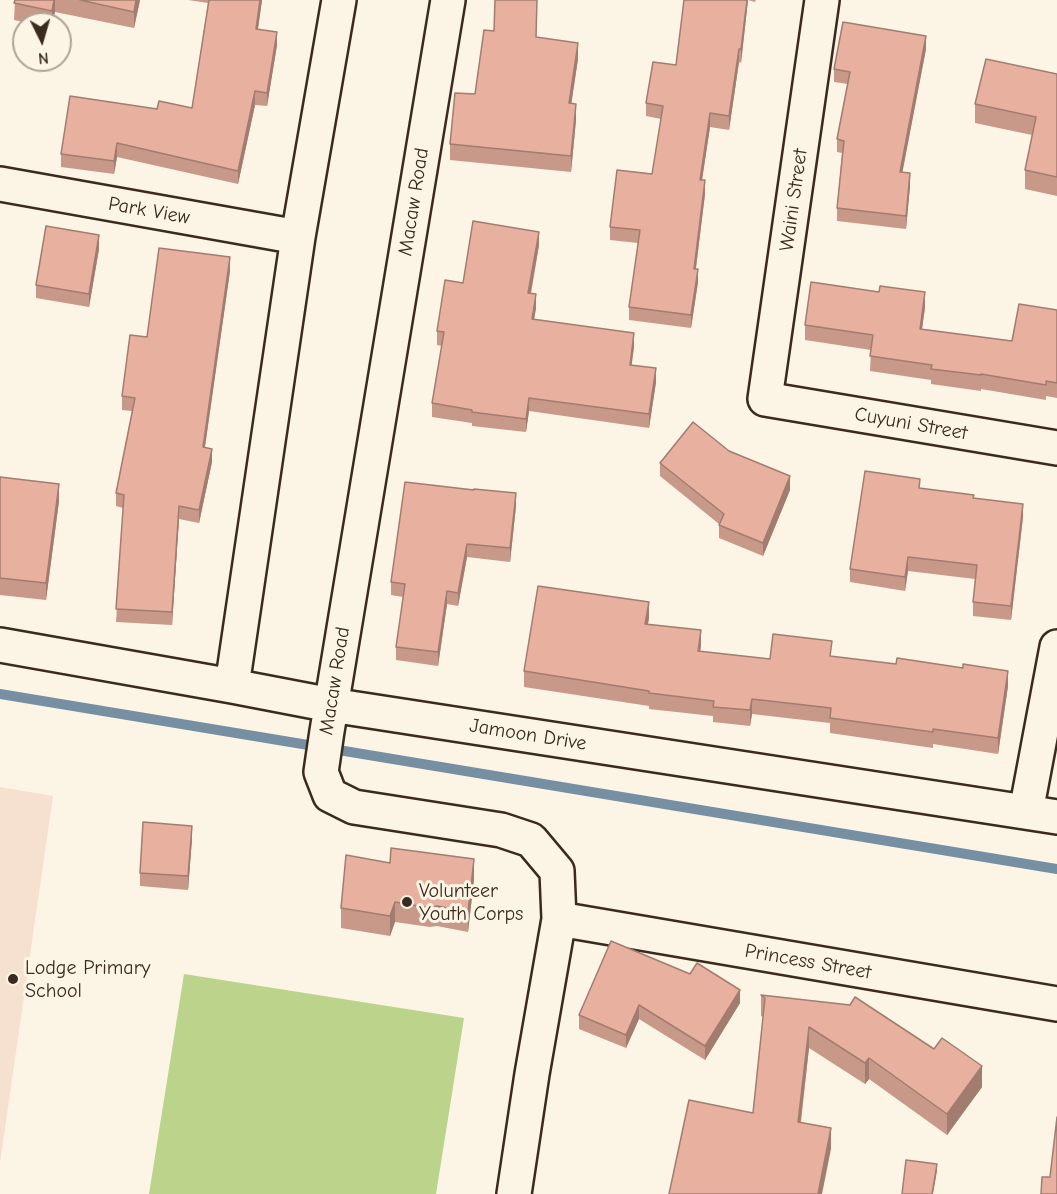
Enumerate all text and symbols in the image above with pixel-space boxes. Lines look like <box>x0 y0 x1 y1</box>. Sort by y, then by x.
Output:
north arrow <box>12 12 72 72</box>
text: N <box>37 49 49 67</box>
street label: Macaw Road <box>394 146 434 258</box>
street label: Waini Street <box>775 147 813 253</box>
street label: Park View <box>106 192 192 230</box>
street label: Cuyuni Street <box>853 402 969 446</box>
street label: Macaw Road <box>315 625 355 737</box>
street label: Jamoon Drive <box>468 714 588 756</box>
place label: Volunteer Youth Corps <box>419 879 523 926</box>
marker: Volunteer Youth Corps <box>400 895 414 909</box>
street label: Princess Street <box>743 939 873 985</box>
place label: Lodge Primary School <box>25 956 151 1003</box>
marker: Lodge Primary School <box>6 972 20 986</box>

